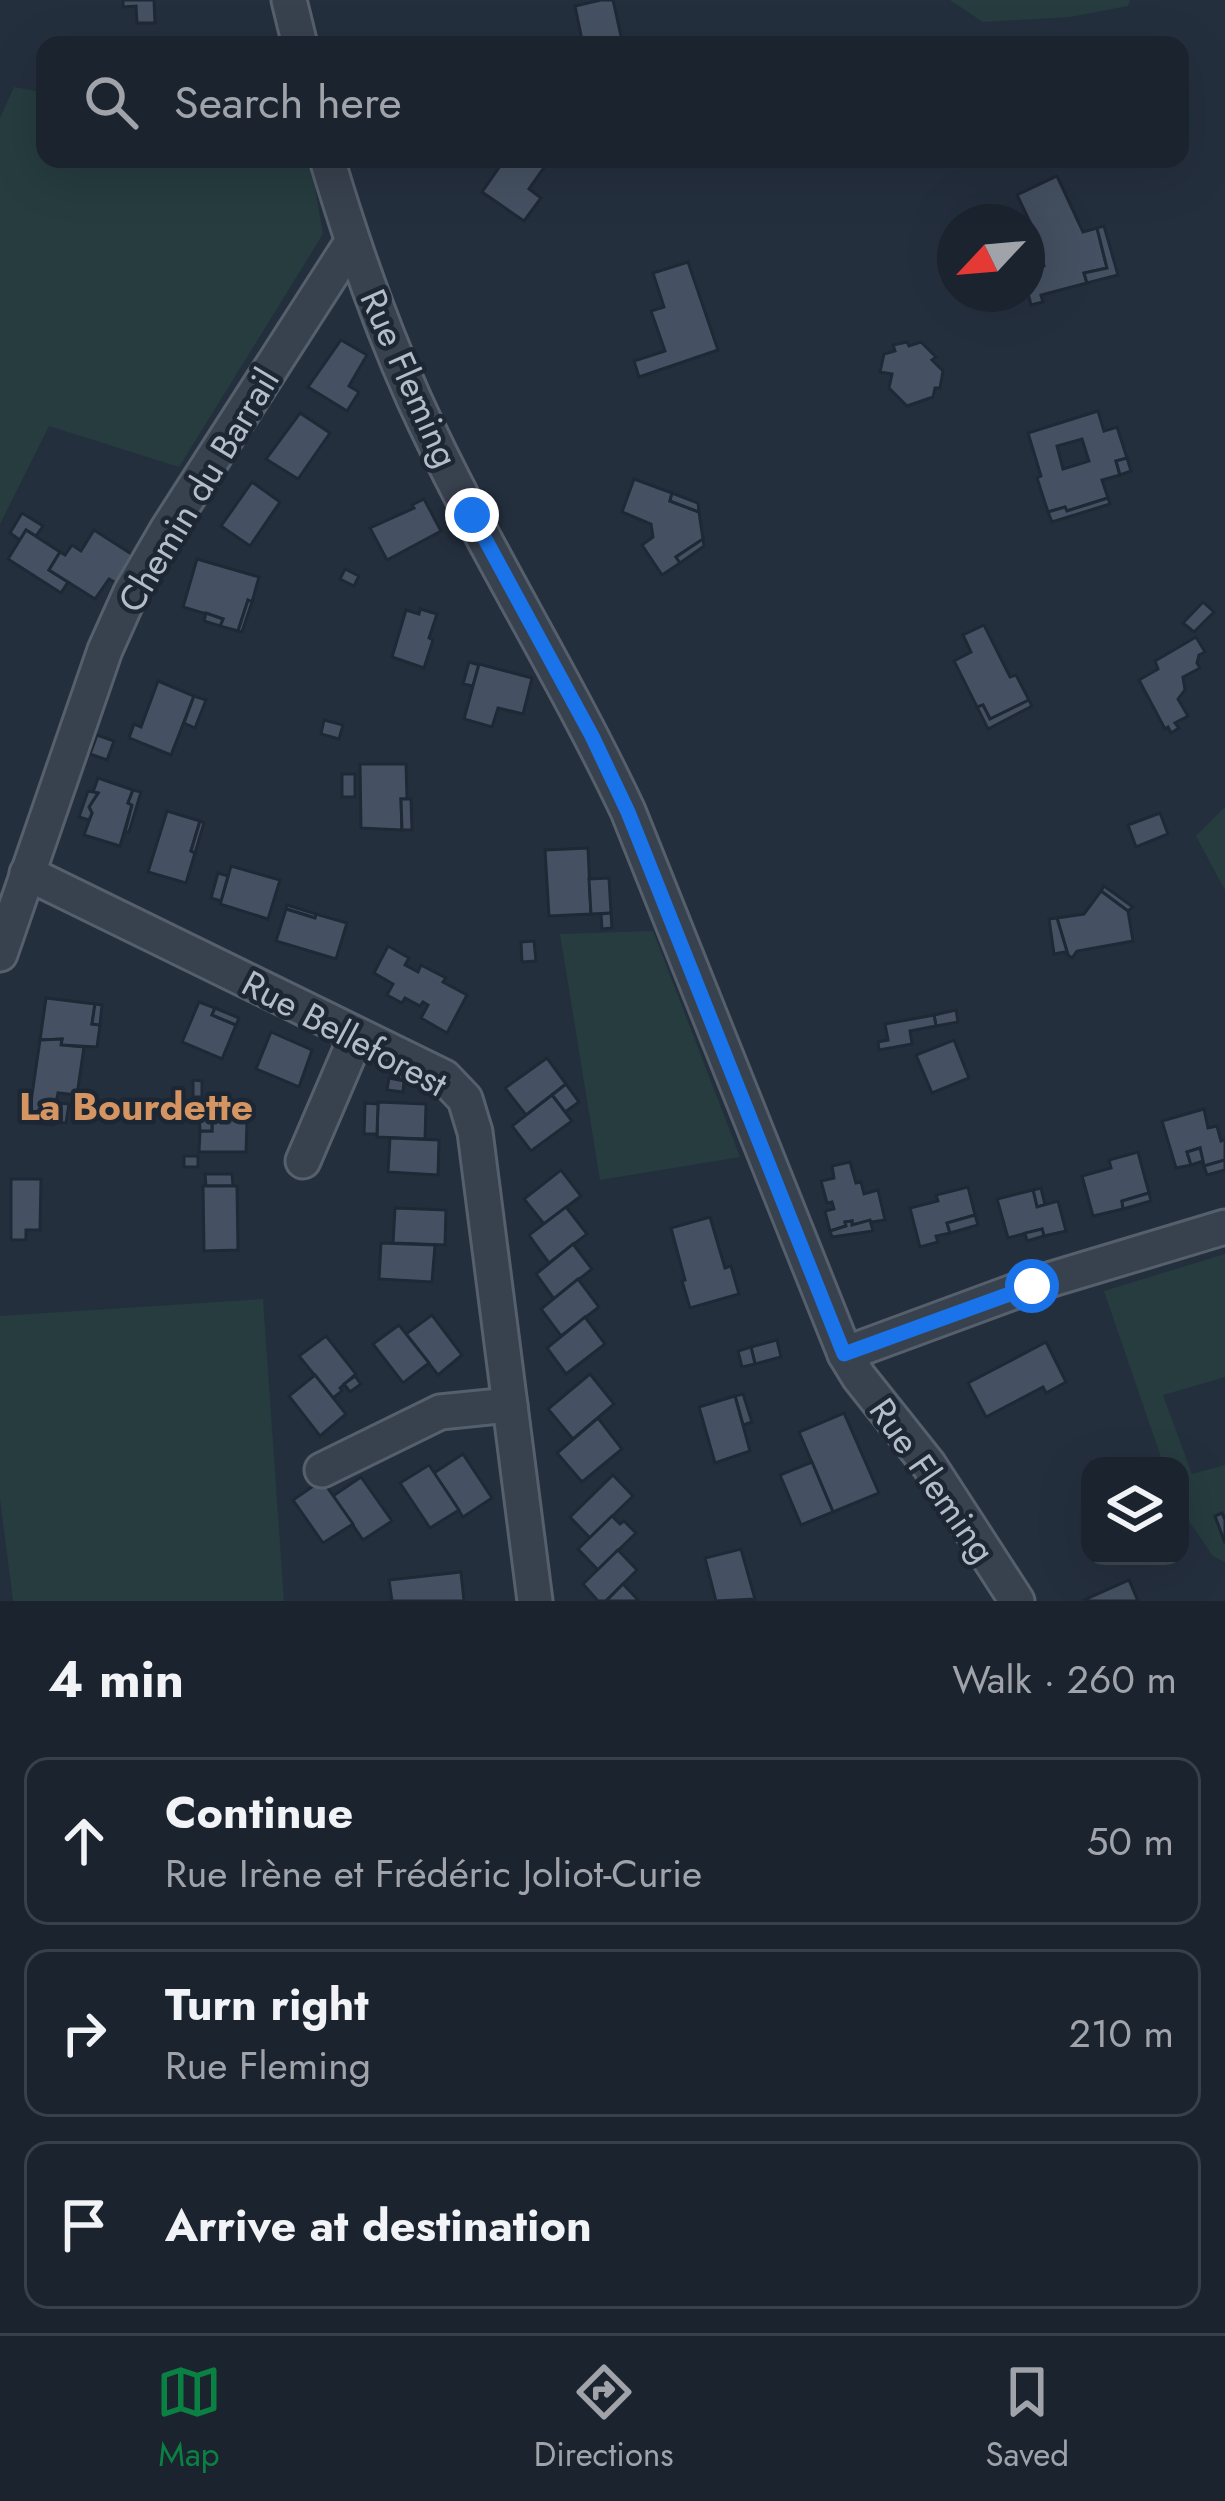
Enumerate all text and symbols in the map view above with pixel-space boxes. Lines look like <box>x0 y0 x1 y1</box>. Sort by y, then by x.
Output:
search box <box>36 36 1189 168</box>
icon: search <box>78 69 144 135</box>
text: Search here <box>174 70 402 135</box>
north arrow <box>937 204 1045 312</box>
street label: Rue Fleming <box>348 281 472 475</box>
street label: Chemin du Barrail <box>105 358 291 622</box>
route end <box>445 488 499 542</box>
street label: Rue Belleforest <box>233 957 457 1109</box>
district label: La Bourdette <box>19 1078 253 1135</box>
route start <box>1005 1259 1059 1313</box>
street label: Rue Fleming <box>857 1387 1009 1573</box>
map controls <box>1081 1457 1189 1565</box>
button: layers <box>1081 1457 1189 1565</box>
text: 4 min <box>48 1642 184 1716</box>
text: Walk · 260 m <box>952 1651 1177 1708</box>
text: Continue <box>165 1780 353 1845</box>
icon: ahead <box>51 1808 117 1874</box>
text: 50 m <box>1086 1813 1174 1870</box>
text: Rue Irène et Frédéric Joliot-Curie <box>165 1845 702 1902</box>
text: Turn right <box>165 1972 369 2037</box>
icon: right <box>51 2000 117 2066</box>
text: 210 m <box>1069 2005 1174 2062</box>
text: Rue Fleming <box>165 2037 371 2094</box>
icon: arrive <box>51 2192 117 2258</box>
text: Arrive at destination <box>165 2193 592 2258</box>
tab: Map <box>156 2359 222 2478</box>
tab: Directions <box>534 2359 674 2478</box>
tab: Saved <box>985 2359 1069 2478</box>

